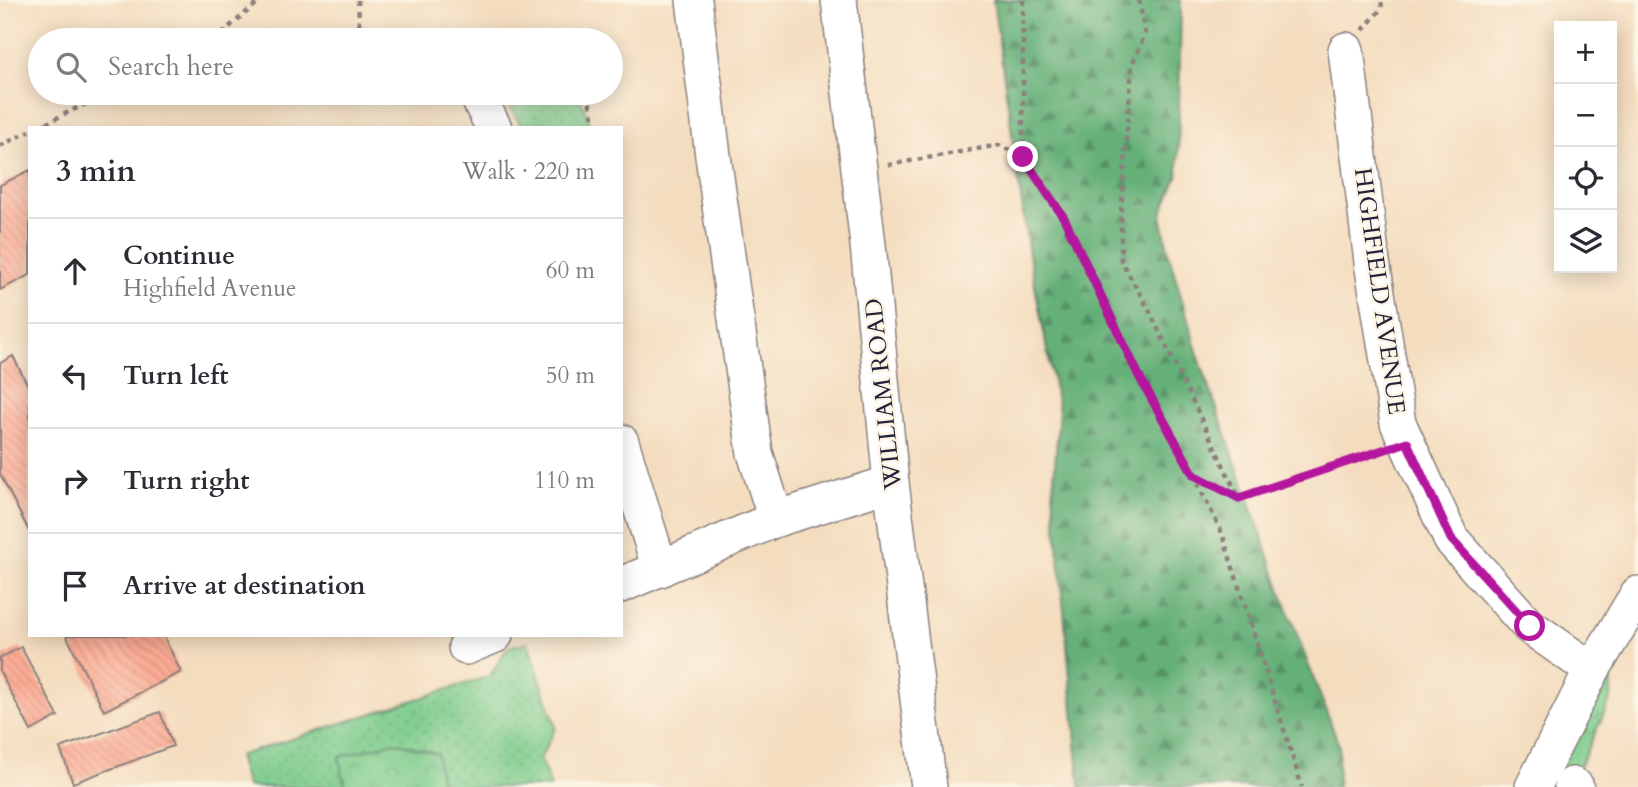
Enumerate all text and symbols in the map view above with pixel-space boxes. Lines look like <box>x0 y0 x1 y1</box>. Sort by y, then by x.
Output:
map controls <box>1554 21 1617 273</box>
button: + <box>1554 21 1617 84</box>
search box <box>28 28 623 105</box>
icon: search <box>52 48 90 86</box>
text: Search here <box>108 49 234 84</box>
button: − <box>1554 84 1617 147</box>
route end <box>1007 141 1038 172</box>
button: locate <box>1554 147 1617 210</box>
text: 3 min <box>56 151 136 192</box>
text: Walk · 220 m <box>462 156 595 187</box>
street label: HIGHFIELD AVENUE <box>1346 166 1413 417</box>
button: layers <box>1554 210 1617 273</box>
text: Continue <box>123 238 235 273</box>
icon: ahead <box>56 252 94 290</box>
text: 60 m <box>546 255 595 286</box>
text: Highfield Avenue <box>123 273 296 304</box>
street label: WILLIAM ROAD <box>857 297 910 492</box>
icon: left <box>56 357 94 395</box>
text: Turn left <box>123 358 228 393</box>
text: 50 m <box>546 360 595 391</box>
icon: right <box>56 462 94 500</box>
text: Turn right <box>123 463 250 498</box>
text: 110 m <box>534 465 595 496</box>
icon: arrive <box>56 567 94 605</box>
text: Arrive at destination <box>123 568 366 603</box>
route start <box>1514 610 1545 641</box>

